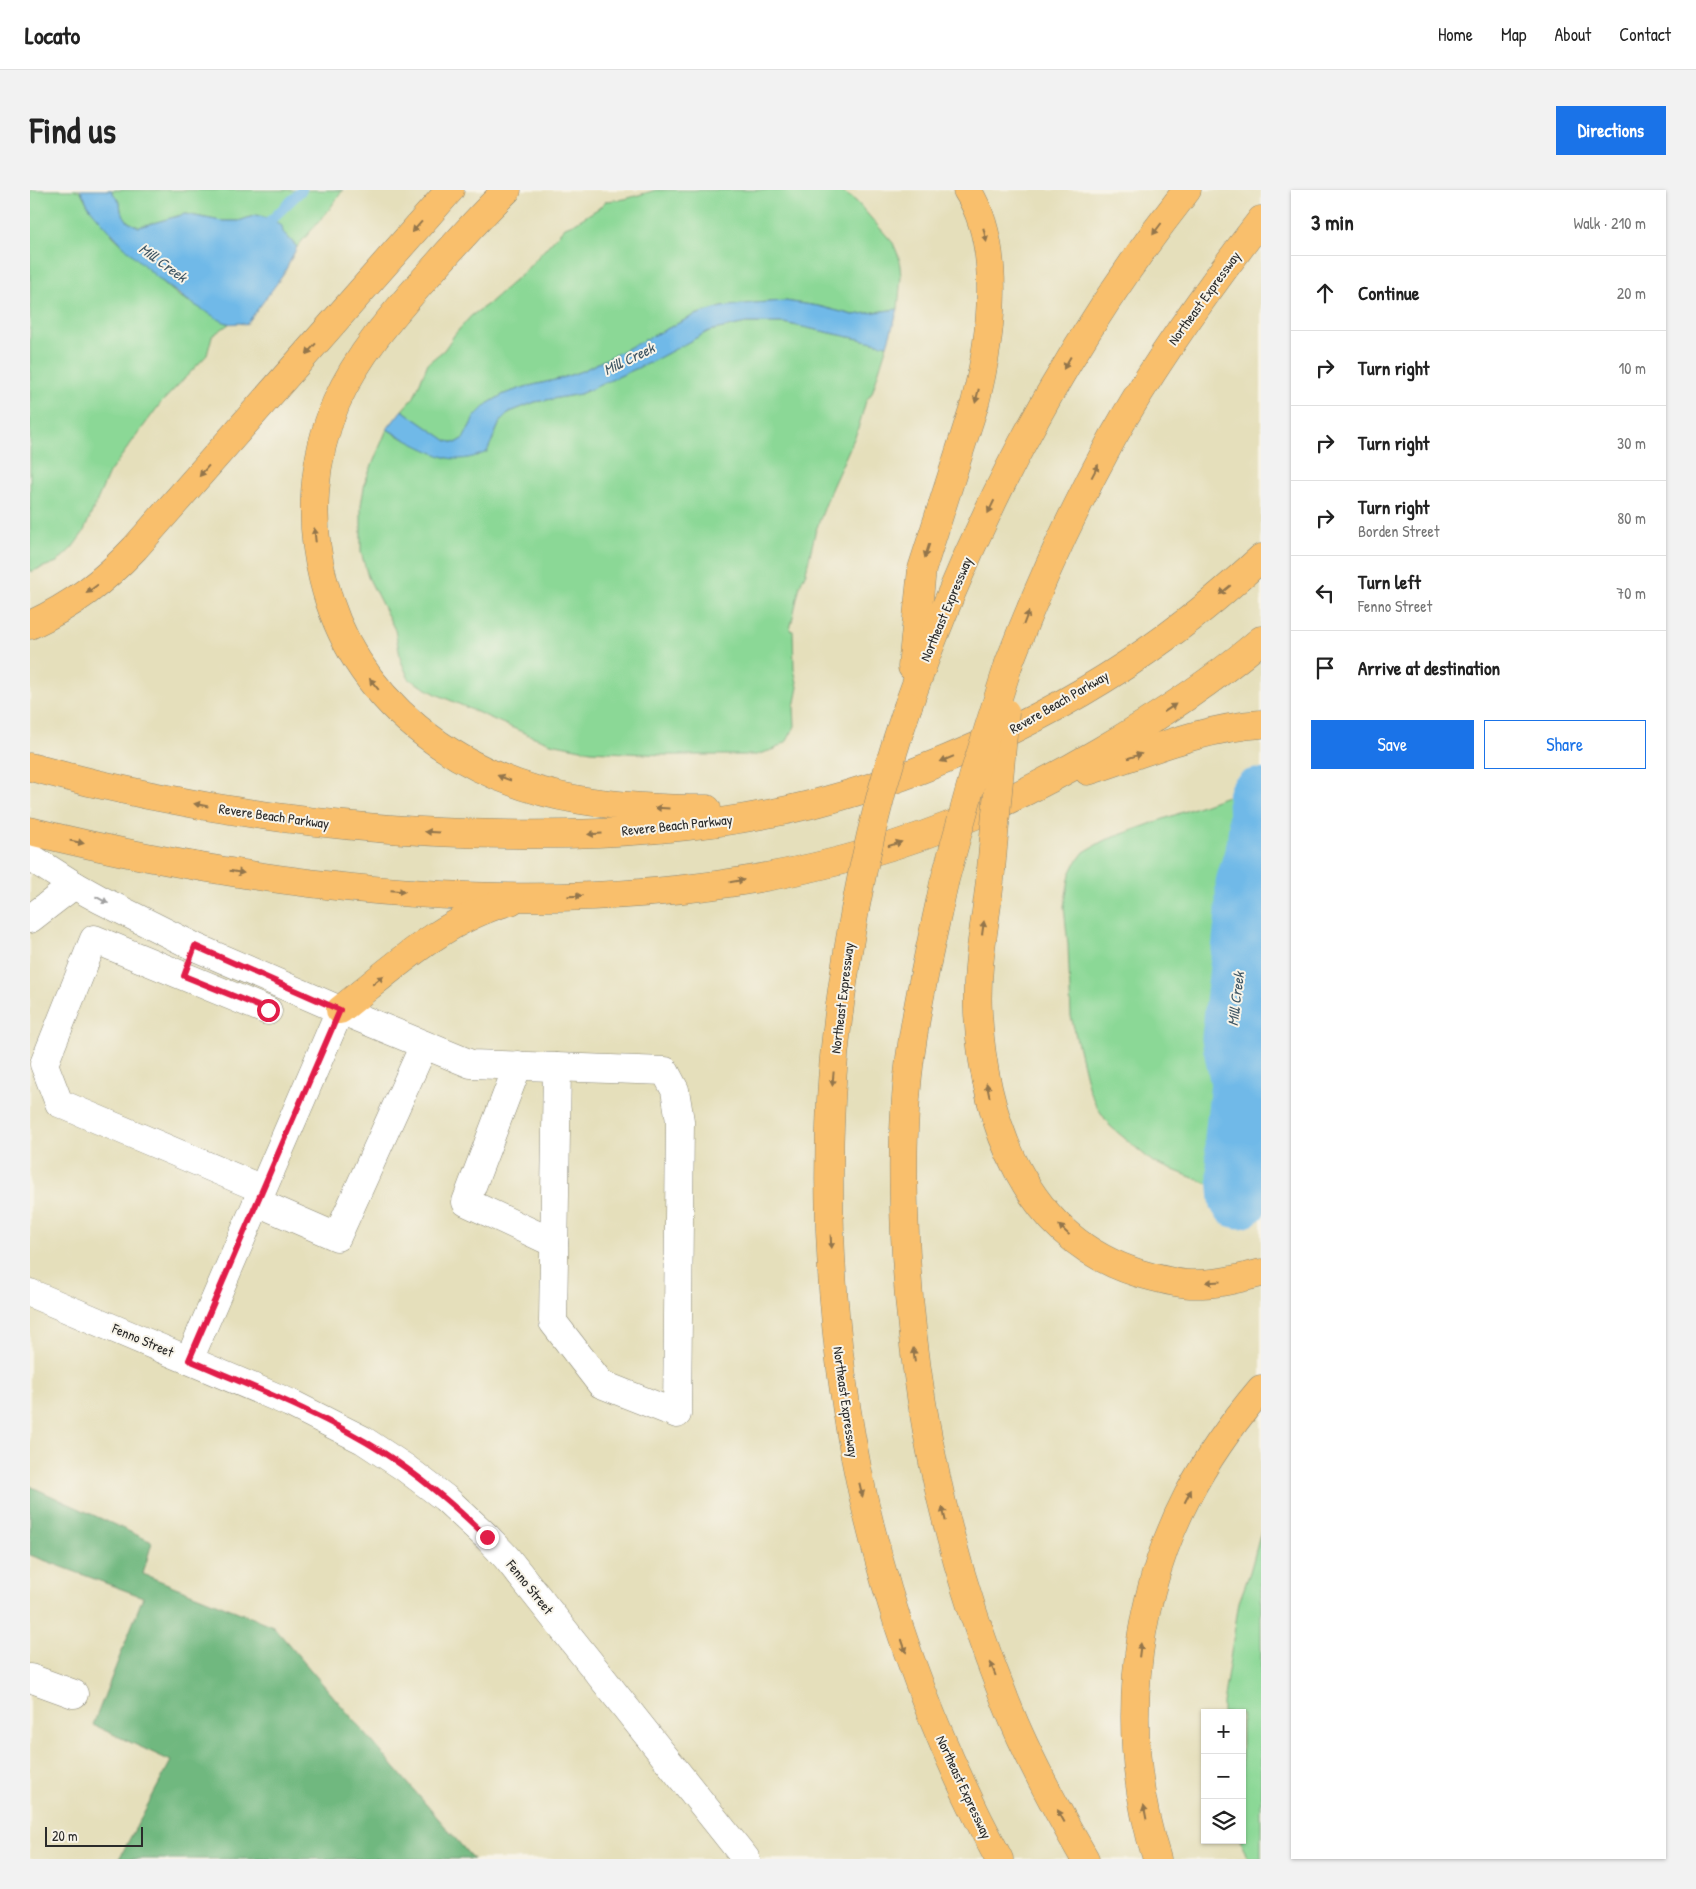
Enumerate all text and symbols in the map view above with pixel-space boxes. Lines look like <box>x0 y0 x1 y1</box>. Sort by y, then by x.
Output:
text: Locato <box>25 19 80 51</box>
text: Home <box>1438 22 1473 47</box>
text: Map <box>1501 22 1526 47</box>
text: About <box>1554 22 1591 47</box>
text: Contact <box>1619 22 1671 47</box>
button: Directions <box>1556 106 1666 155</box>
text: Find us <box>30 107 116 154</box>
text: 3 min <box>1311 208 1354 237</box>
text: Walk · 210 m <box>1573 212 1646 234</box>
one-way arrow <box>412 220 423 233</box>
one-way arrow <box>1152 222 1163 235</box>
one-way arrow <box>981 228 989 244</box>
water label: Mill Creek <box>135 238 193 288</box>
street label: Northeast Expressway <box>1163 247 1245 349</box>
icon: ahead <box>1311 279 1339 307</box>
text: Continue <box>1358 280 1419 306</box>
text: 20 m <box>1617 282 1646 304</box>
water label: Mill Creek <box>600 336 659 380</box>
one-way arrow <box>305 342 316 355</box>
icon: right <box>1311 354 1339 382</box>
text: Turn right <box>1358 355 1429 381</box>
one-way arrow <box>1062 357 1071 370</box>
text: 10 m <box>1618 357 1646 379</box>
one-way arrow <box>972 389 980 404</box>
icon: right <box>1311 429 1339 457</box>
text: Turn right <box>1358 430 1429 456</box>
text: 30 m <box>1617 432 1646 454</box>
one-way arrow <box>1091 464 1099 478</box>
one-way arrow <box>198 465 209 478</box>
text: Turn right <box>1358 494 1429 520</box>
one-way arrow <box>986 500 994 514</box>
icon: right <box>1311 504 1339 532</box>
text: 80 m <box>1617 507 1646 529</box>
text: Borden Street <box>1358 520 1440 542</box>
one-way arrow <box>311 526 319 542</box>
one-way arrow <box>923 544 931 559</box>
street label: Northeast Expressway <box>915 554 977 664</box>
text: Turn left <box>1358 569 1421 595</box>
icon: left <box>1311 579 1339 607</box>
text: 70 m <box>1616 582 1646 604</box>
one-way arrow <box>85 584 99 594</box>
one-way arrow <box>1219 584 1231 596</box>
text: Fenno Street <box>1358 595 1432 617</box>
one-way arrow <box>1022 610 1030 625</box>
icon: arrive <box>1311 654 1339 682</box>
text: Arrive at destination <box>1358 655 1500 681</box>
street label: Revere Beach Parkway <box>1006 665 1112 738</box>
one-way arrow <box>368 678 379 691</box>
one-way arrow <box>1164 703 1177 713</box>
button: Save <box>1311 720 1474 769</box>
button: Share <box>1484 720 1646 769</box>
one-way arrow <box>1128 752 1143 760</box>
one-way arrow <box>939 756 954 763</box>
one-way arrow <box>496 773 511 781</box>
street label: Revere Beach Parkway <box>218 798 331 834</box>
one-way arrow <box>194 801 209 809</box>
one-way arrow <box>654 804 670 812</box>
street label: Revere Beach Parkway <box>621 809 733 841</box>
one-way arrow <box>424 828 440 836</box>
one-way arrow <box>586 830 602 838</box>
one-way arrow <box>70 838 85 846</box>
one-way arrow <box>888 839 903 847</box>
one-way arrow <box>229 869 245 877</box>
one-way arrow <box>729 877 745 885</box>
one-way arrow <box>391 887 407 895</box>
one-way arrow <box>568 892 584 900</box>
one-way arrow <box>94 896 109 904</box>
one-way arrow <box>979 920 987 936</box>
street label: Northeast Expressway <box>825 941 859 1055</box>
water label: Mill Creek <box>1222 969 1249 1027</box>
one-way arrow <box>371 975 385 985</box>
route start <box>257 999 280 1022</box>
one-way arrow <box>829 1072 837 1088</box>
one-way arrow <box>984 1082 992 1098</box>
one-way arrow <box>1058 1225 1071 1236</box>
one-way arrow <box>827 1234 835 1250</box>
one-way arrow <box>1205 1279 1221 1287</box>
street label: Fenno Street <box>109 1318 177 1361</box>
street label: Northeast Expressway <box>828 1345 864 1459</box>
one-way arrow <box>910 1346 918 1362</box>
one-way arrow <box>857 1482 865 1497</box>
one-way arrow <box>1184 1489 1192 1503</box>
one-way arrow <box>940 1507 948 1522</box>
route end <box>476 1526 499 1549</box>
street label: Fenno Street <box>502 1555 558 1618</box>
one-way arrow <box>901 1639 909 1654</box>
one-way arrow <box>1136 1642 1144 1658</box>
one-way arrow <box>989 1661 997 1676</box>
map controls <box>1201 1709 1246 1844</box>
button: + <box>1201 1709 1246 1754</box>
street label: Northeast Expressway <box>931 1732 997 1842</box>
button: − <box>1201 1754 1246 1799</box>
button: layers <box>1201 1799 1246 1844</box>
one-way arrow <box>1141 1804 1149 1819</box>
one-way arrow <box>1057 1809 1065 1824</box>
scale bar <box>45 1824 142 1847</box>
text: 20 m <box>52 1826 78 1845</box>

